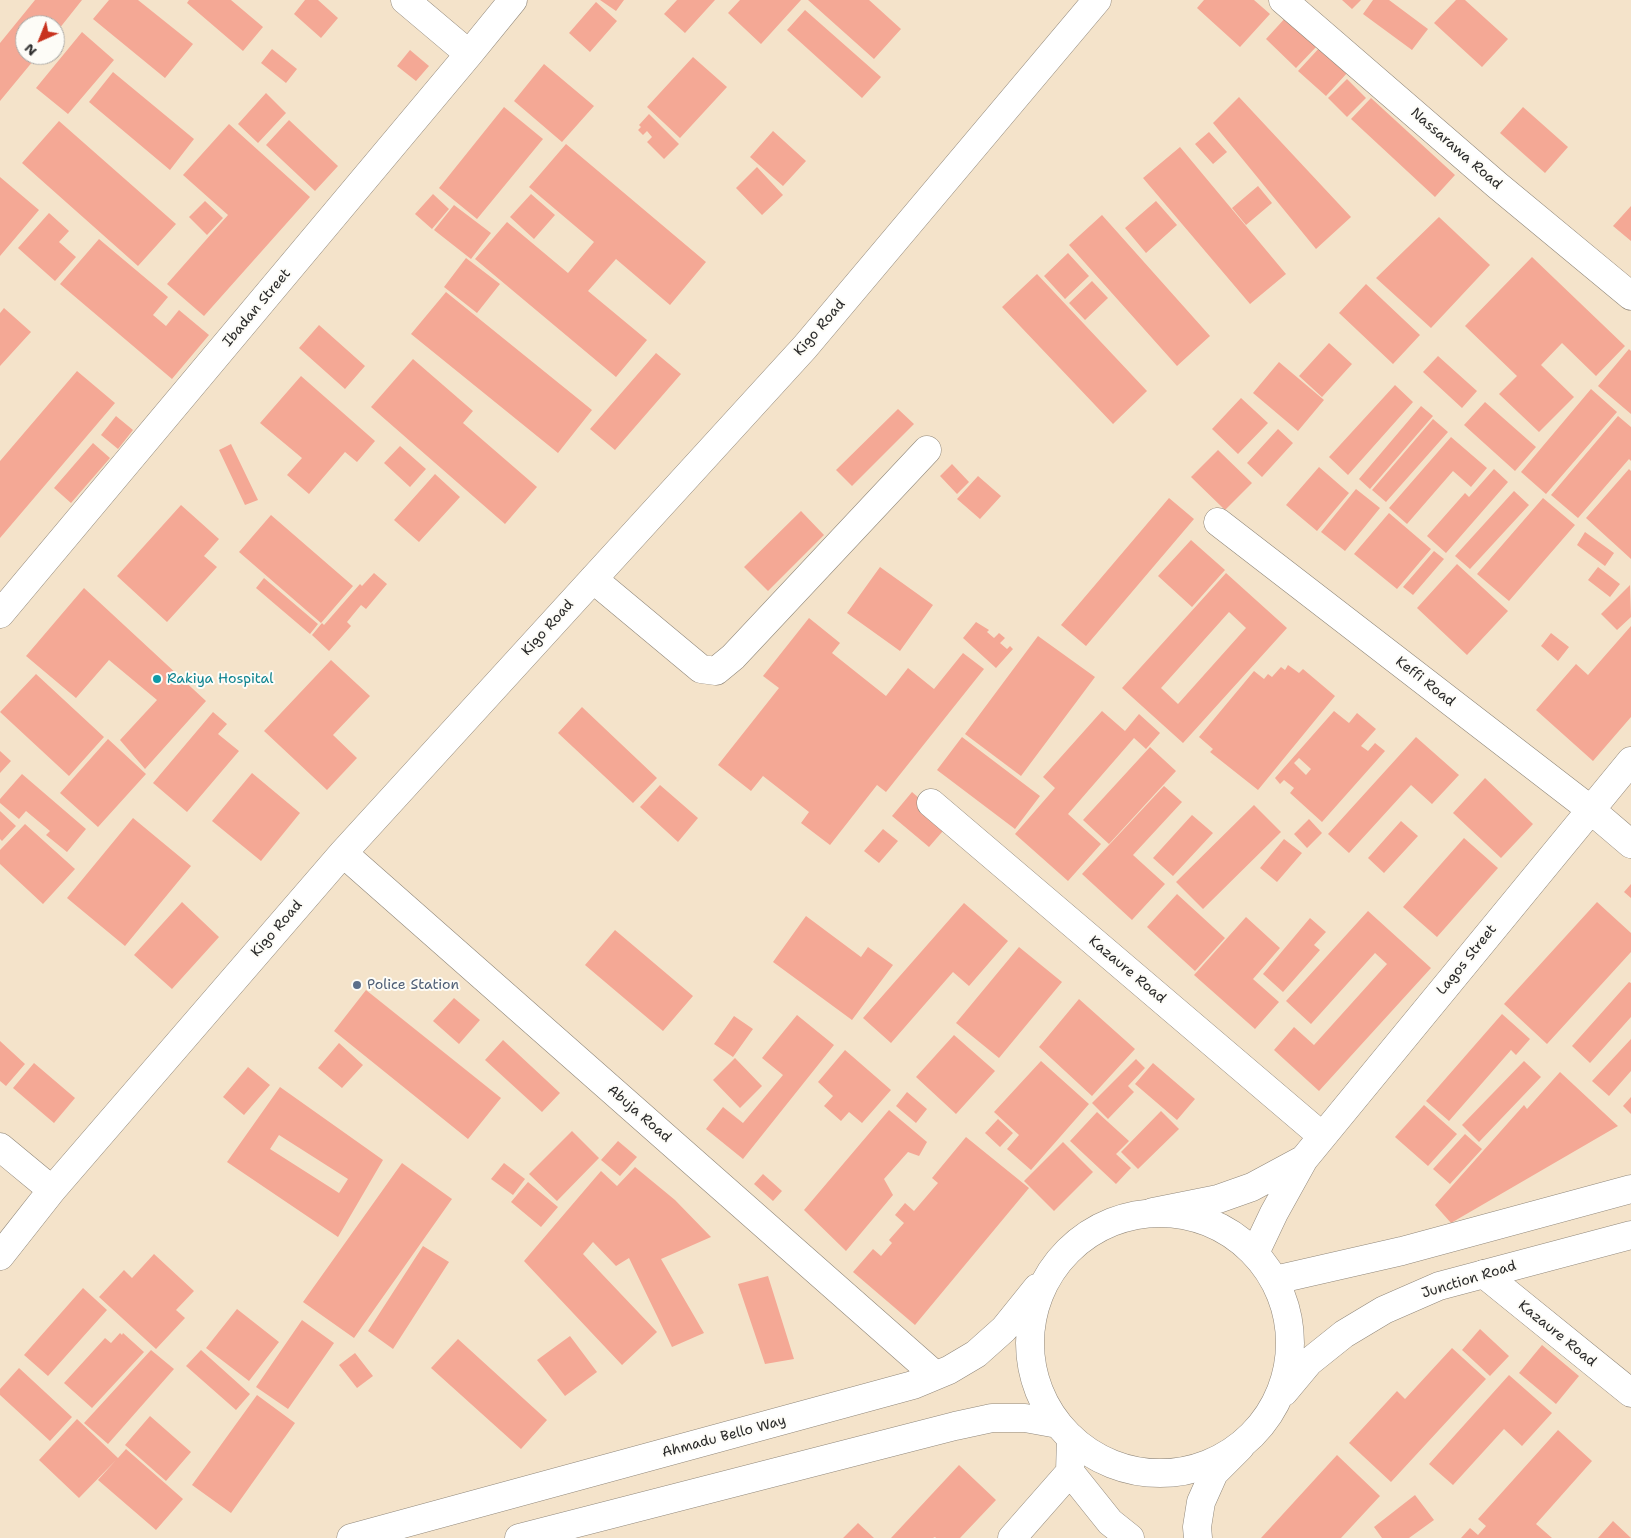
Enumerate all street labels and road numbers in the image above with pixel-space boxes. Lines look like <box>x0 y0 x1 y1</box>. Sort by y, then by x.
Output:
street label: Nassarawa Road <box>1407 105 1505 193</box>
street label: Ibadan Street <box>220 266 294 350</box>
street label: Kigo Road <box>791 296 849 360</box>
street label: Kigo Road <box>519 597 577 659</box>
street label: Keffi Road <box>1392 654 1458 710</box>
street label: Kigo Road <box>248 897 306 961</box>
street label: Lagos Street <box>1434 921 1500 999</box>
street label: Kazaure Road <box>1085 933 1169 1007</box>
street label: Abuja Road <box>604 1082 674 1146</box>
street label: Junction Road <box>1420 1258 1518 1302</box>
street label: Kazaure Road <box>1515 1297 1599 1371</box>
street label: Ahmadu Bello Way <box>660 1412 788 1462</box>

